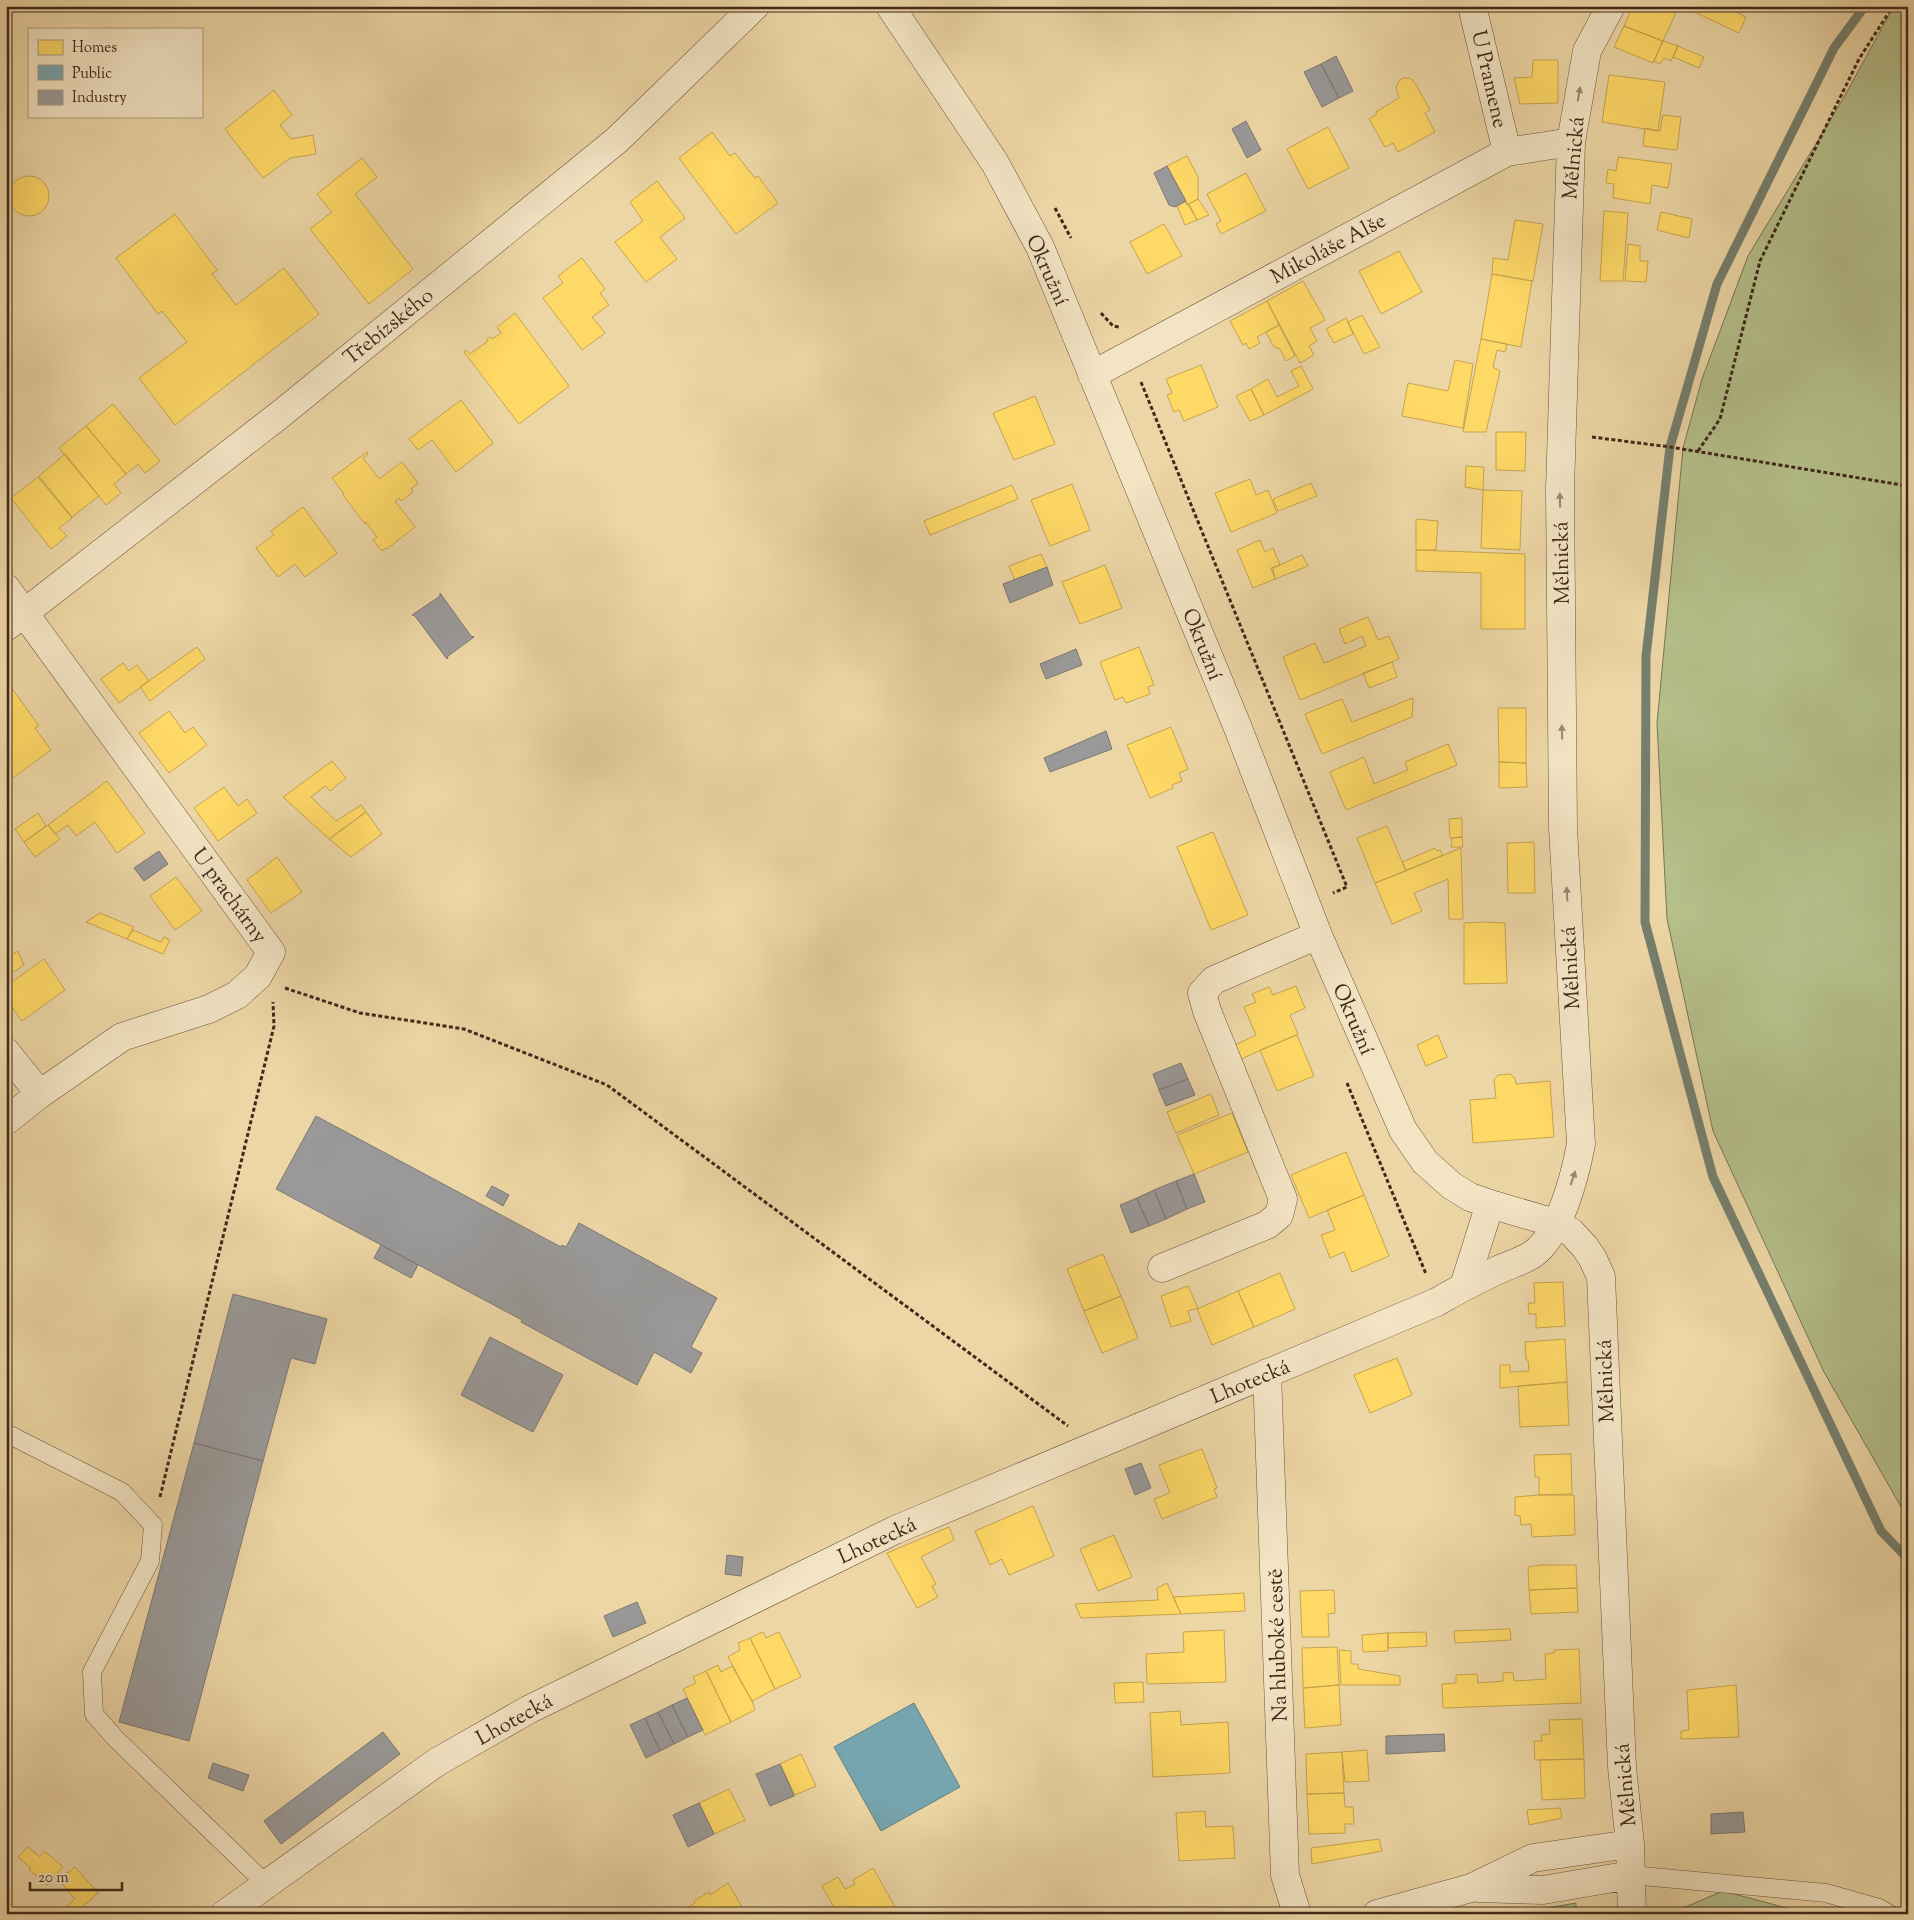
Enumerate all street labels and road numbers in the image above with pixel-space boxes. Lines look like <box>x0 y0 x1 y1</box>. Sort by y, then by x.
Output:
street label: U Pramene <box>1462 28 1514 131</box>
street label: Mělnická <box>1556 115 1594 201</box>
street label: Mikoláše Alše <box>1266 207 1392 293</box>
street label: Okružní <box>1017 230 1075 311</box>
street label: Třebízského <box>338 282 441 373</box>
street label: Mělnická <box>1547 521 1579 605</box>
street label: Okružní <box>1173 604 1229 685</box>
street label: U prachárny <box>183 842 274 951</box>
street label: Mělnická <box>1555 925 1589 1010</box>
street label: Okružní <box>1324 979 1381 1060</box>
street label: Mělnická <box>1591 1338 1623 1423</box>
street label: Lhotecká <box>1206 1353 1295 1413</box>
street label: Lhotecká <box>834 1510 922 1573</box>
street label: Na hluboké cestě <box>1261 1568 1297 1722</box>
street label: Lhotecká <box>471 1687 559 1754</box>
street label: Mělnická <box>1608 1742 1646 1828</box>

